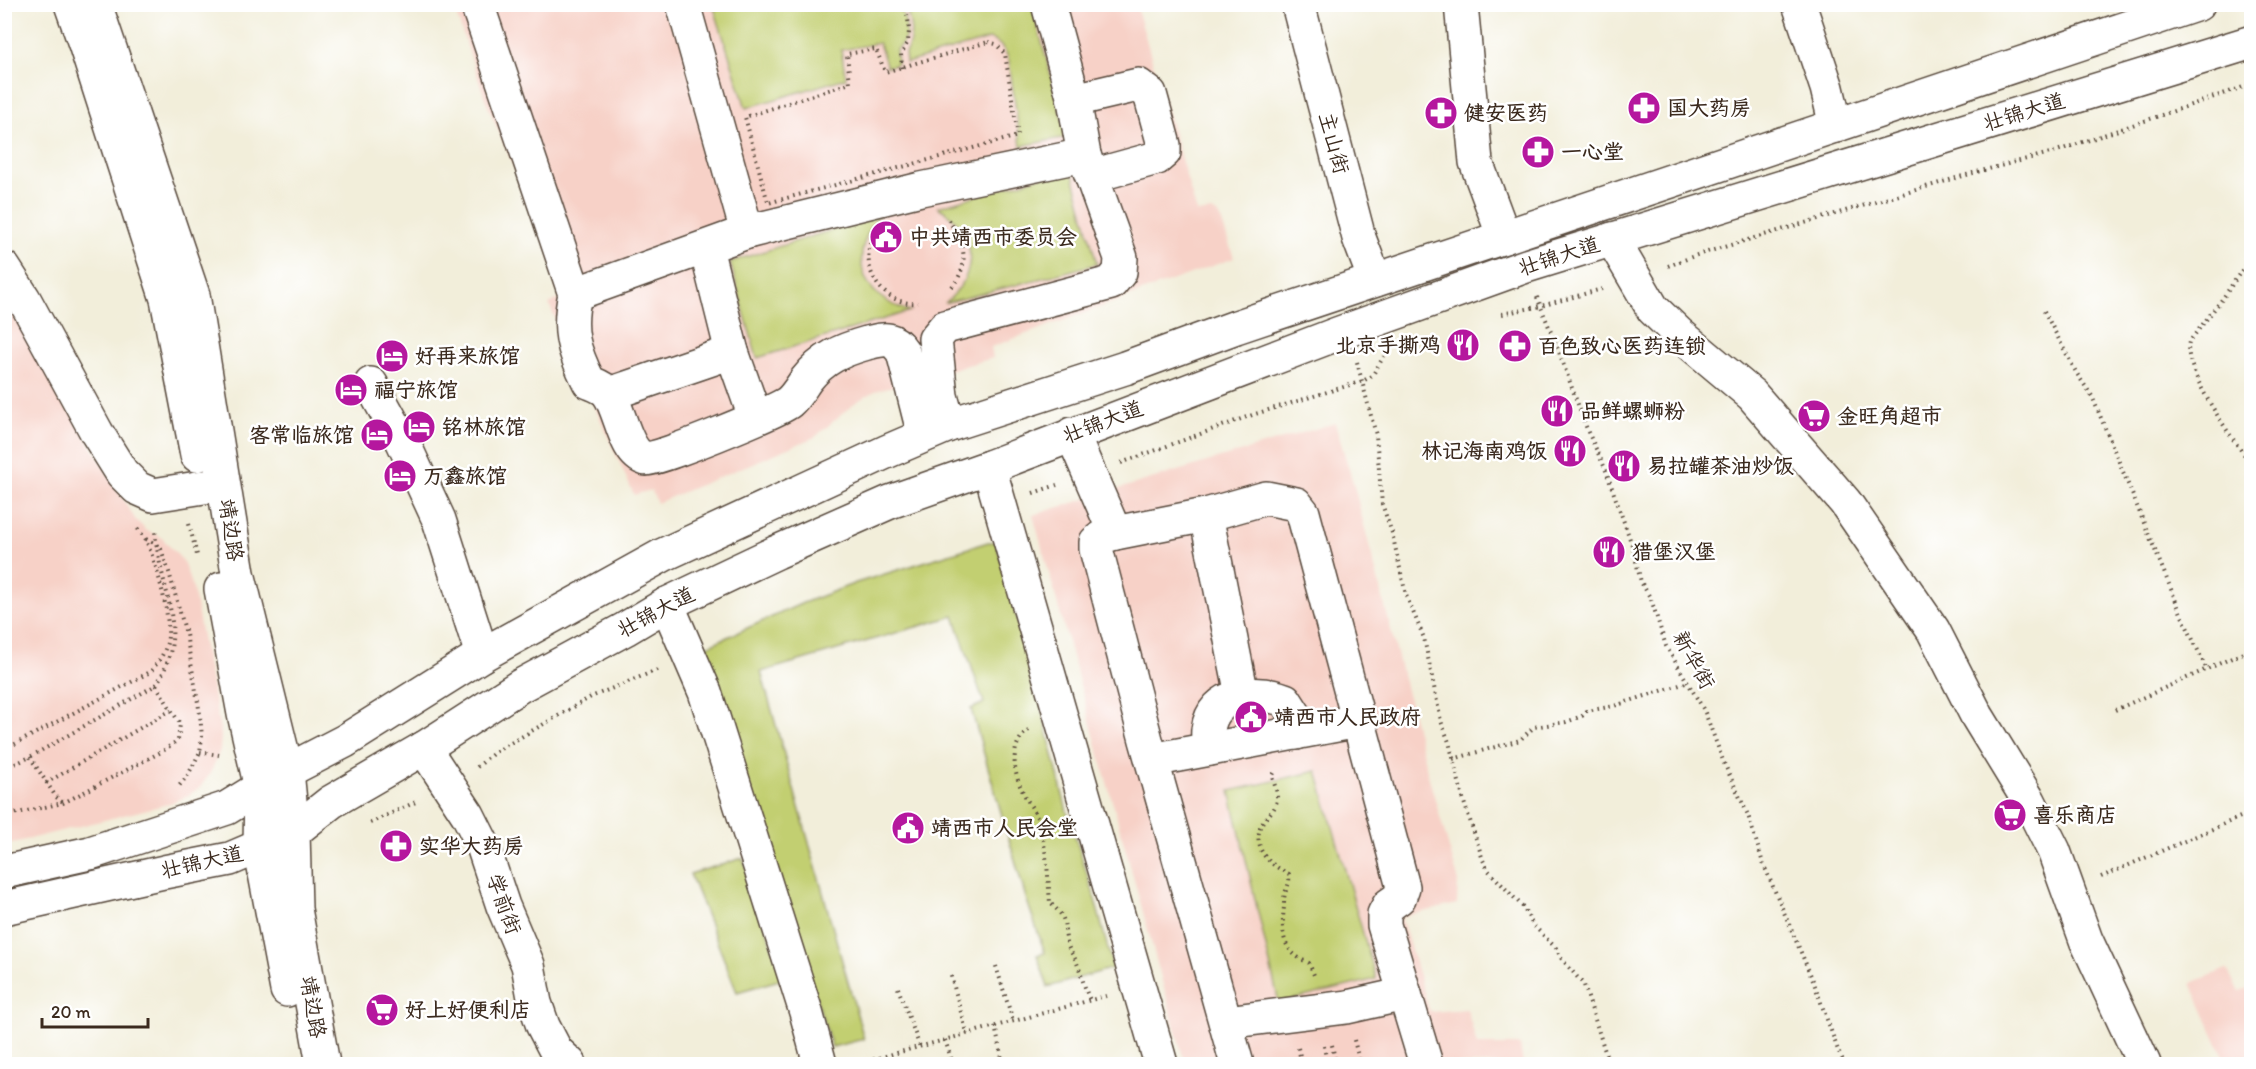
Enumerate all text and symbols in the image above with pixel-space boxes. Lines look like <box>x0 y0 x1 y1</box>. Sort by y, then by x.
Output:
street label: 壮锦大道 <box>1980 87 2068 136</box>
pharmacy icon: 国大药房 <box>1626 90 1662 126</box>
pharmacy icon: 健安医药 <box>1423 95 1459 131</box>
place label: 国大药房 <box>1667 95 1751 120</box>
place label: 健安医药 <box>1464 100 1548 125</box>
street label: 主山街 <box>1314 109 1355 177</box>
pharmacy icon: 一心堂 <box>1520 134 1556 170</box>
place label: 一心堂 <box>1561 139 1624 164</box>
public building icon: 中共靖西市委员会 <box>868 219 904 255</box>
place label: 中共靖西市委员会 <box>909 224 1077 249</box>
street label: 壮锦大道 <box>1515 231 1603 280</box>
restaurant icon: 北京手撕鸡 <box>1445 327 1481 363</box>
pharmacy icon: 百色致心医药连锁 <box>1497 328 1533 364</box>
place label: 北京手撕鸡 <box>1335 332 1440 357</box>
place label: 百色致心医药连锁 <box>1538 333 1706 358</box>
hotel icon: 好再来旅馆 <box>374 338 410 374</box>
place label: 好再来旅馆 <box>415 343 520 368</box>
hotel icon: 福宁旅馆 <box>333 372 369 408</box>
place label: 福宁旅馆 <box>374 377 458 402</box>
restaurant icon: 品鲜螺蛳粉 <box>1539 393 1575 429</box>
street label: 壮锦大道 <box>1059 395 1147 448</box>
place label: 品鲜螺蛳粉 <box>1580 398 1685 423</box>
supermarket icon: 金旺角超市 <box>1796 398 1832 434</box>
place label: 金旺角超市 <box>1837 403 1942 428</box>
hotel icon: 铭林旅馆 <box>401 409 437 445</box>
place label: 铭林旅馆 <box>442 414 526 439</box>
hotel icon: 客常临旅馆 <box>359 417 395 453</box>
place label: 客常临旅馆 <box>249 422 354 447</box>
restaurant icon: 林记海南鸡饭 <box>1552 433 1588 469</box>
place label: 林记海南鸡饭 <box>1421 438 1547 463</box>
restaurant icon: 易拉罐茶油炒饭 <box>1606 448 1642 484</box>
place label: 易拉罐茶油炒饭 <box>1647 453 1794 478</box>
hotel icon: 万鑫旅馆 <box>382 458 418 494</box>
place label: 万鑫旅馆 <box>423 463 507 488</box>
street label: 靖边路 <box>214 497 249 563</box>
restaurant icon: 猎堡汉堡 <box>1591 534 1627 570</box>
place label: 猎堡汉堡 <box>1632 539 1716 564</box>
street label: 壮锦大道 <box>613 581 699 642</box>
street label: 新华街 <box>1668 626 1721 693</box>
public building icon: 靖西市人民政府 <box>1233 699 1269 735</box>
place label: 靖西市人民政府 <box>1274 704 1421 729</box>
supermarket icon: 喜乐商店 <box>1992 797 2028 833</box>
place label: 喜乐商店 <box>2033 802 2117 827</box>
public building icon: 靖西市人民会堂 <box>890 810 926 846</box>
place label: 靖西市人民会堂 <box>931 815 1078 840</box>
pharmacy icon: 实华大药房 <box>378 828 414 864</box>
place label: 实华大药房 <box>419 833 524 858</box>
street label: 壮锦大道 <box>158 840 246 883</box>
street label: 学前街 <box>482 870 527 938</box>
street label: 靖边路 <box>296 974 331 1040</box>
scale bar <box>42 991 148 1029</box>
supermarket icon: 好上好便利店 <box>364 992 400 1028</box>
place label: 好上好便利店 <box>405 997 531 1022</box>
text: 20 m <box>51 1001 91 1023</box>

